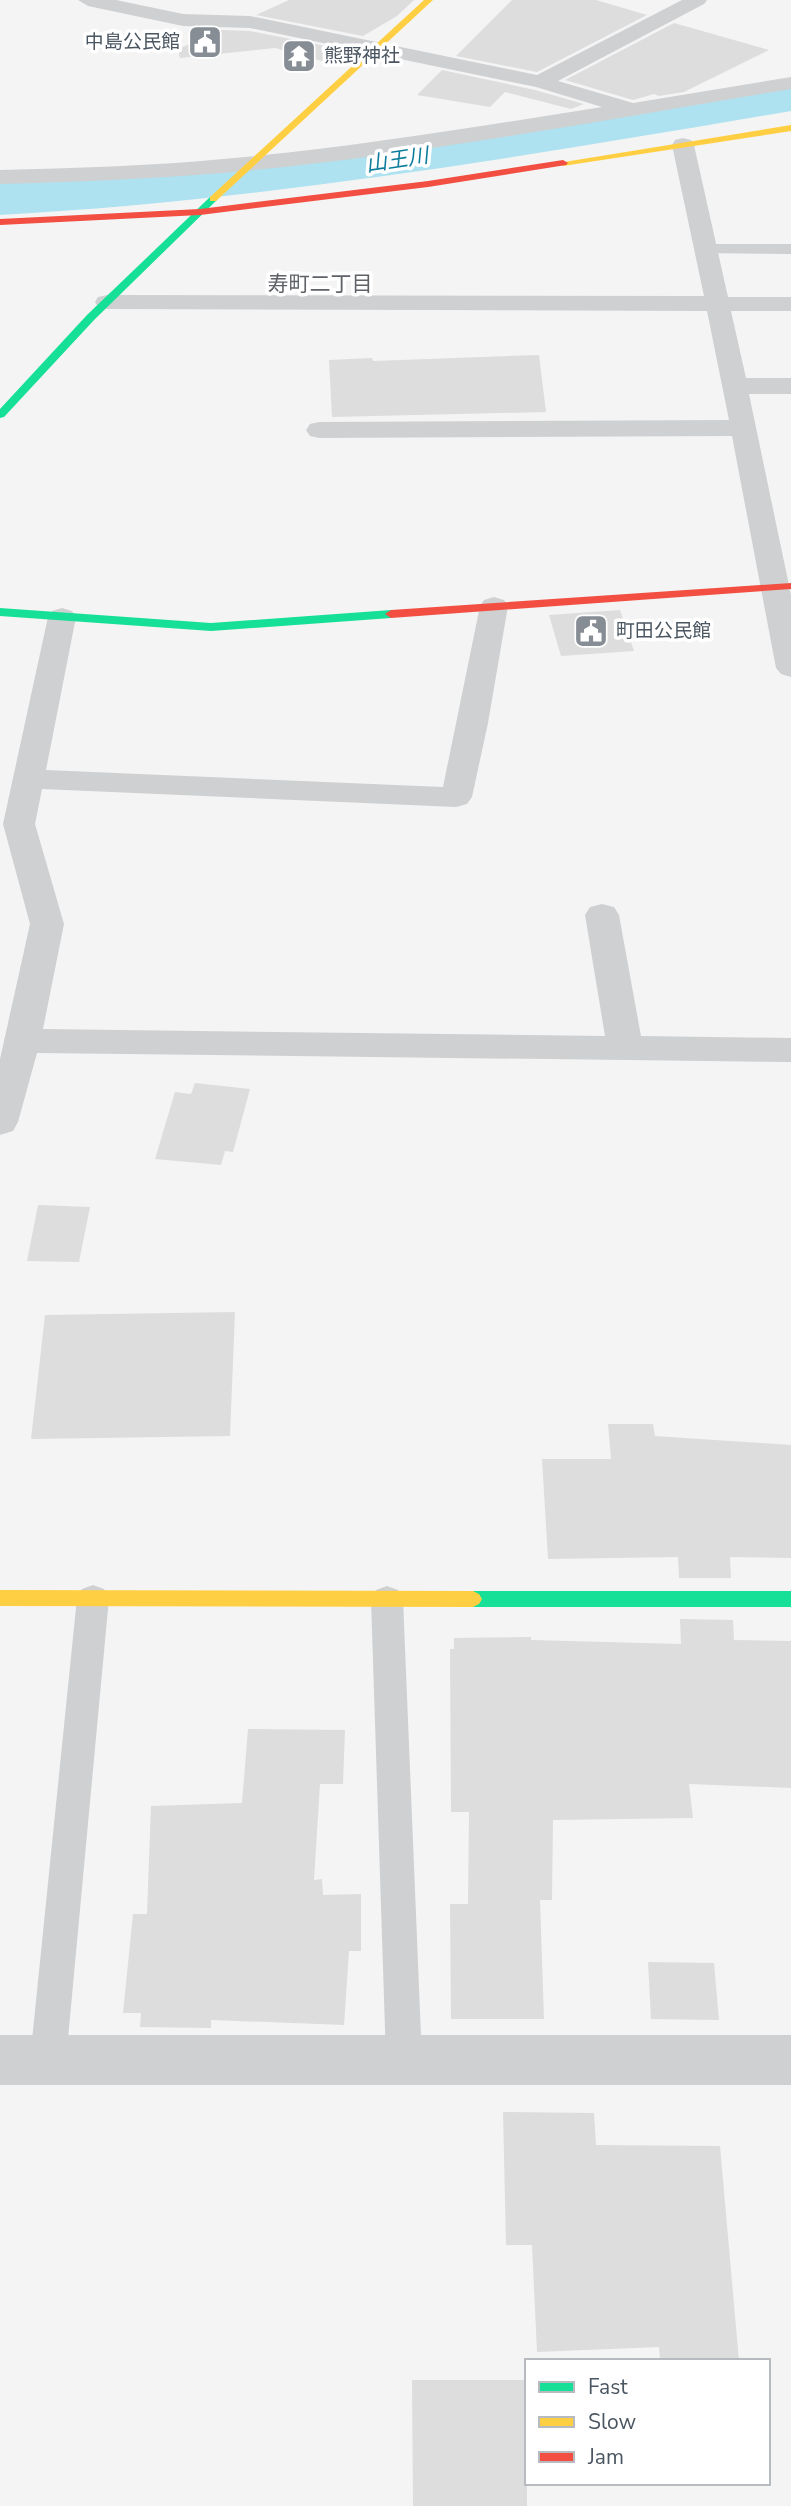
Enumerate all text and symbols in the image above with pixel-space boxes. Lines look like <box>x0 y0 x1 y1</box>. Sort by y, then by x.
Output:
public building icon: 中島公民館 <box>186 23 224 61</box>
place label: 中島公民館 <box>85 29 180 55</box>
temple icon: 熊野神社 <box>280 37 318 75</box>
place label: 熊野神社 <box>324 43 400 69</box>
water label: 山王川 <box>364 141 432 179</box>
district label: 寿町二丁目 <box>268 270 373 298</box>
public building icon: 町田公民館 <box>572 612 610 650</box>
place label: 町田公民館 <box>616 618 711 644</box>
legend <box>525 2359 770 2485</box>
text: Fast <box>588 2373 628 2401</box>
text: Slow <box>588 2408 637 2436</box>
text: Jam <box>587 2443 624 2471</box>

